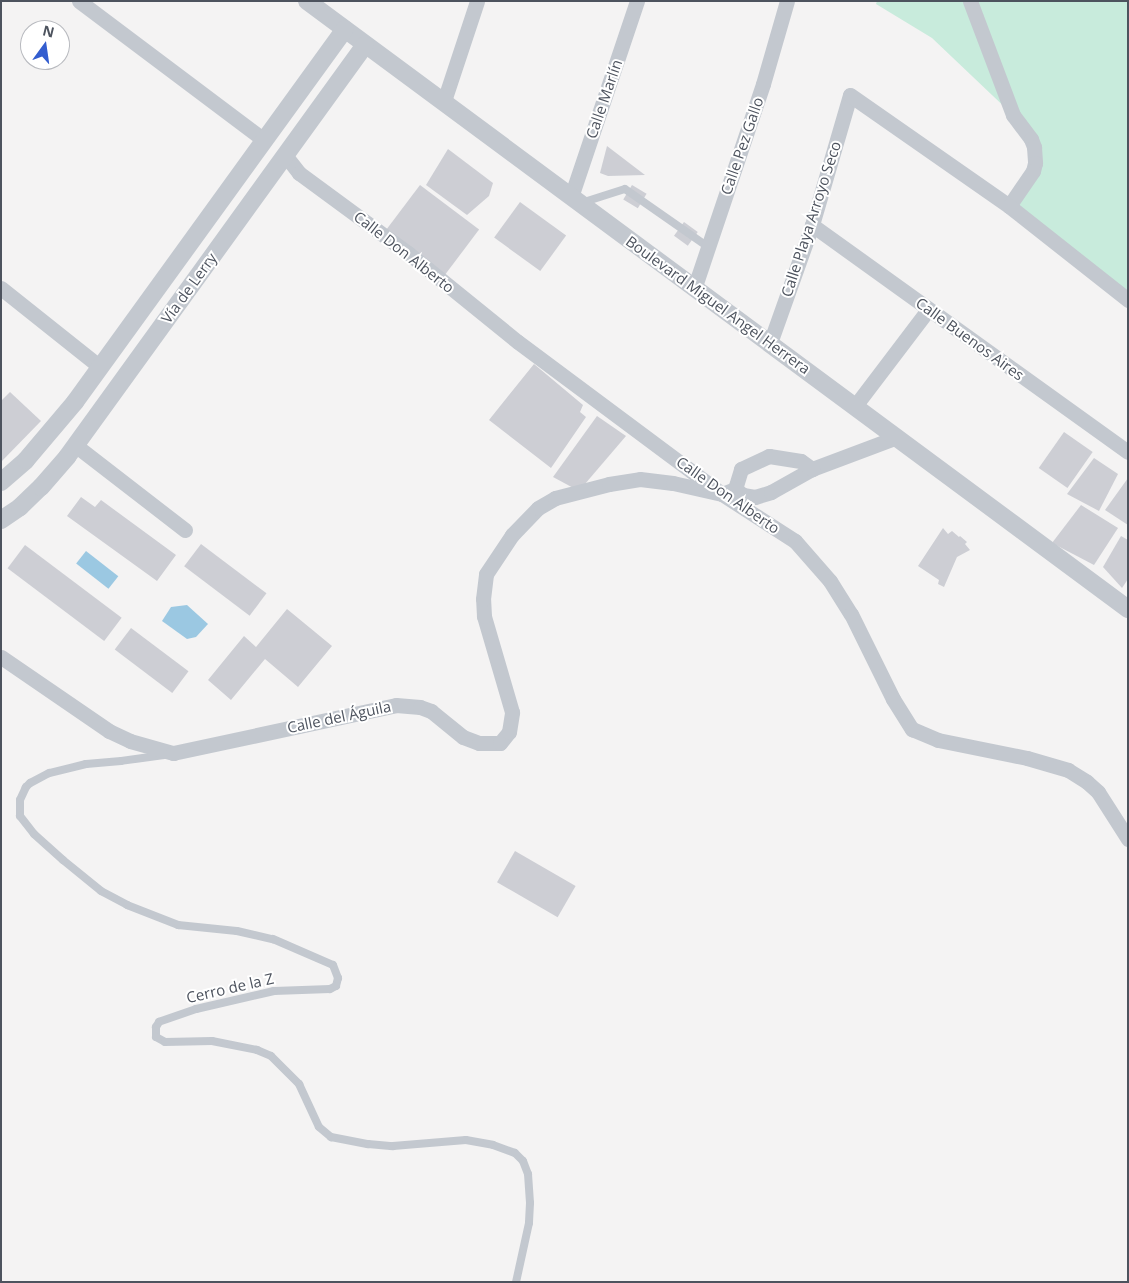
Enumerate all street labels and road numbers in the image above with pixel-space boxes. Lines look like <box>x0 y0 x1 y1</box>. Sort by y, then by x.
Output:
street label: Calle Marlín <box>582 57 626 141</box>
street label: Calle Pez Gallo <box>717 95 767 197</box>
street label: Calle Playa Arroyo Seco <box>777 139 845 299</box>
street label: Calle Don Alberto <box>350 207 458 297</box>
street label: Boulevard Miguel Angel Herrera <box>622 232 814 378</box>
street label: Vía de Lerry <box>157 249 221 327</box>
street label: Calle Buenos Aires <box>912 294 1028 384</box>
street label: Calle Don Alberto <box>673 453 783 537</box>
street label: Calle del Águila <box>285 697 393 737</box>
street label: Cerro de la Z <box>185 969 275 1007</box>

